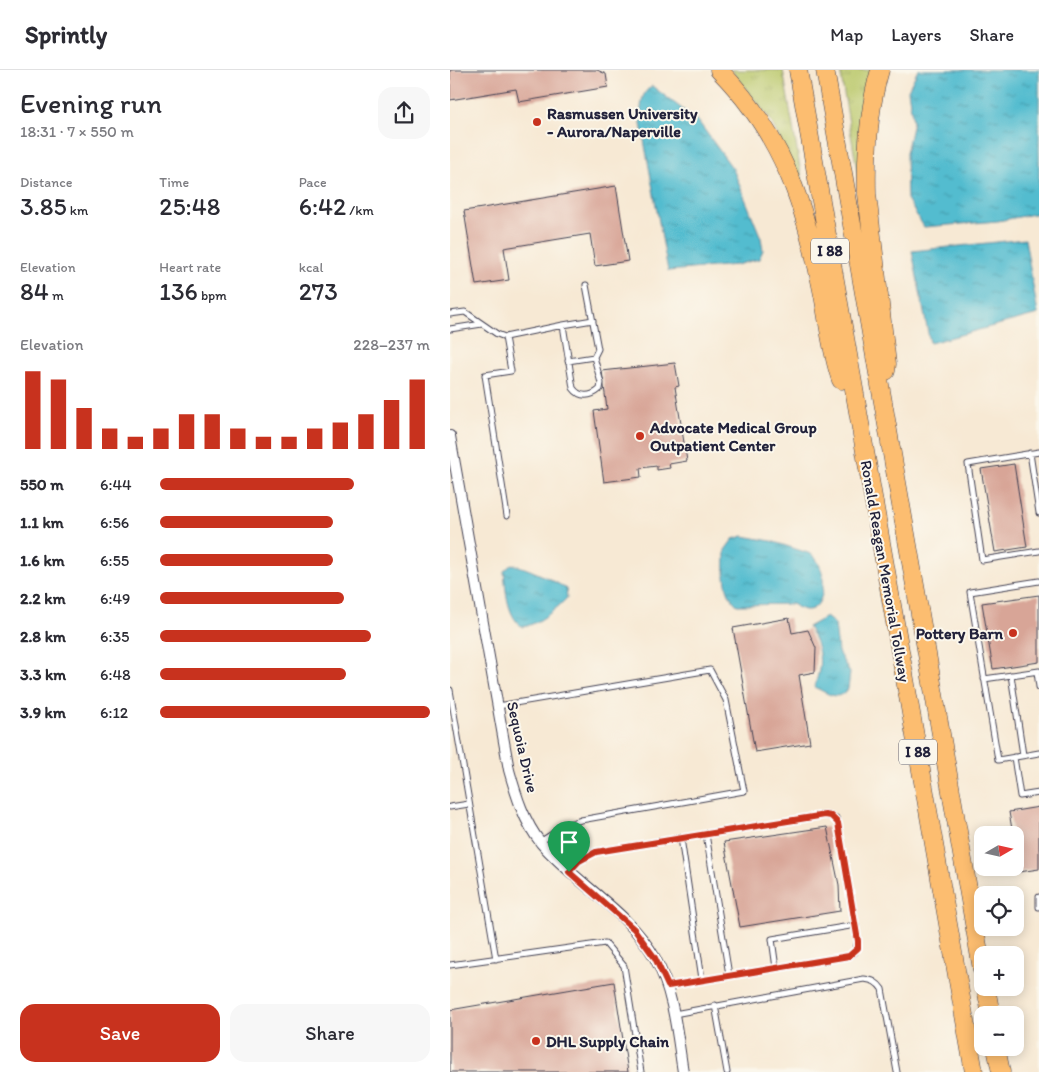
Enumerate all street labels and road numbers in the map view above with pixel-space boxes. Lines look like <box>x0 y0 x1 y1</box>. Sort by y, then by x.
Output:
road number: I 88 <box>811 238 849 264</box>
street label: Ronald Reagan Memorial Tollway <box>857 459 914 684</box>
street label: Sequoia Drive <box>503 700 542 795</box>
road number: I 88 <box>899 740 937 764</box>

